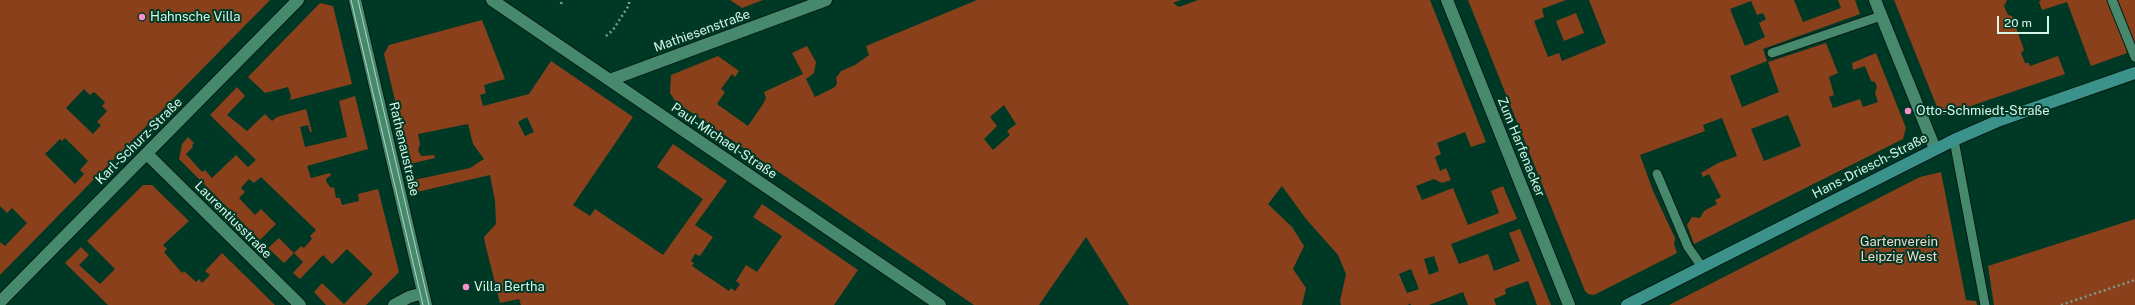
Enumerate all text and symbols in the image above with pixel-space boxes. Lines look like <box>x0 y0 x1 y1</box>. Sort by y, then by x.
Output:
street label: Mathiesenstraße <box>652 6 752 56</box>
scale bar <box>1999 8 2051 34</box>
place label: Hahnsche Villa <box>150 9 240 25</box>
marker: Hahnsche Villa <box>137 12 147 22</box>
text: 20 m <box>2004 16 2032 30</box>
street label: Karl-Schurz-Straße <box>92 94 186 188</box>
street label: Zum Harfenacker <box>1494 95 1548 199</box>
street label: Rathenaustraße <box>386 100 422 198</box>
street label: Paul-Michael-Straße <box>668 100 780 182</box>
place label: Otto-Schmiedt-Straße <box>1916 103 2050 119</box>
marker: Otto-Schmiedt-Straße <box>1903 106 1913 116</box>
street label: Hans-Driesch-Straße <box>1810 130 1930 202</box>
street label: Laurentiusstraße <box>191 178 275 262</box>
park label: Gartenverein Leipzig West <box>1860 234 1938 265</box>
place label: Villa Bertha <box>474 279 545 295</box>
marker: Villa Bertha <box>461 282 471 292</box>

